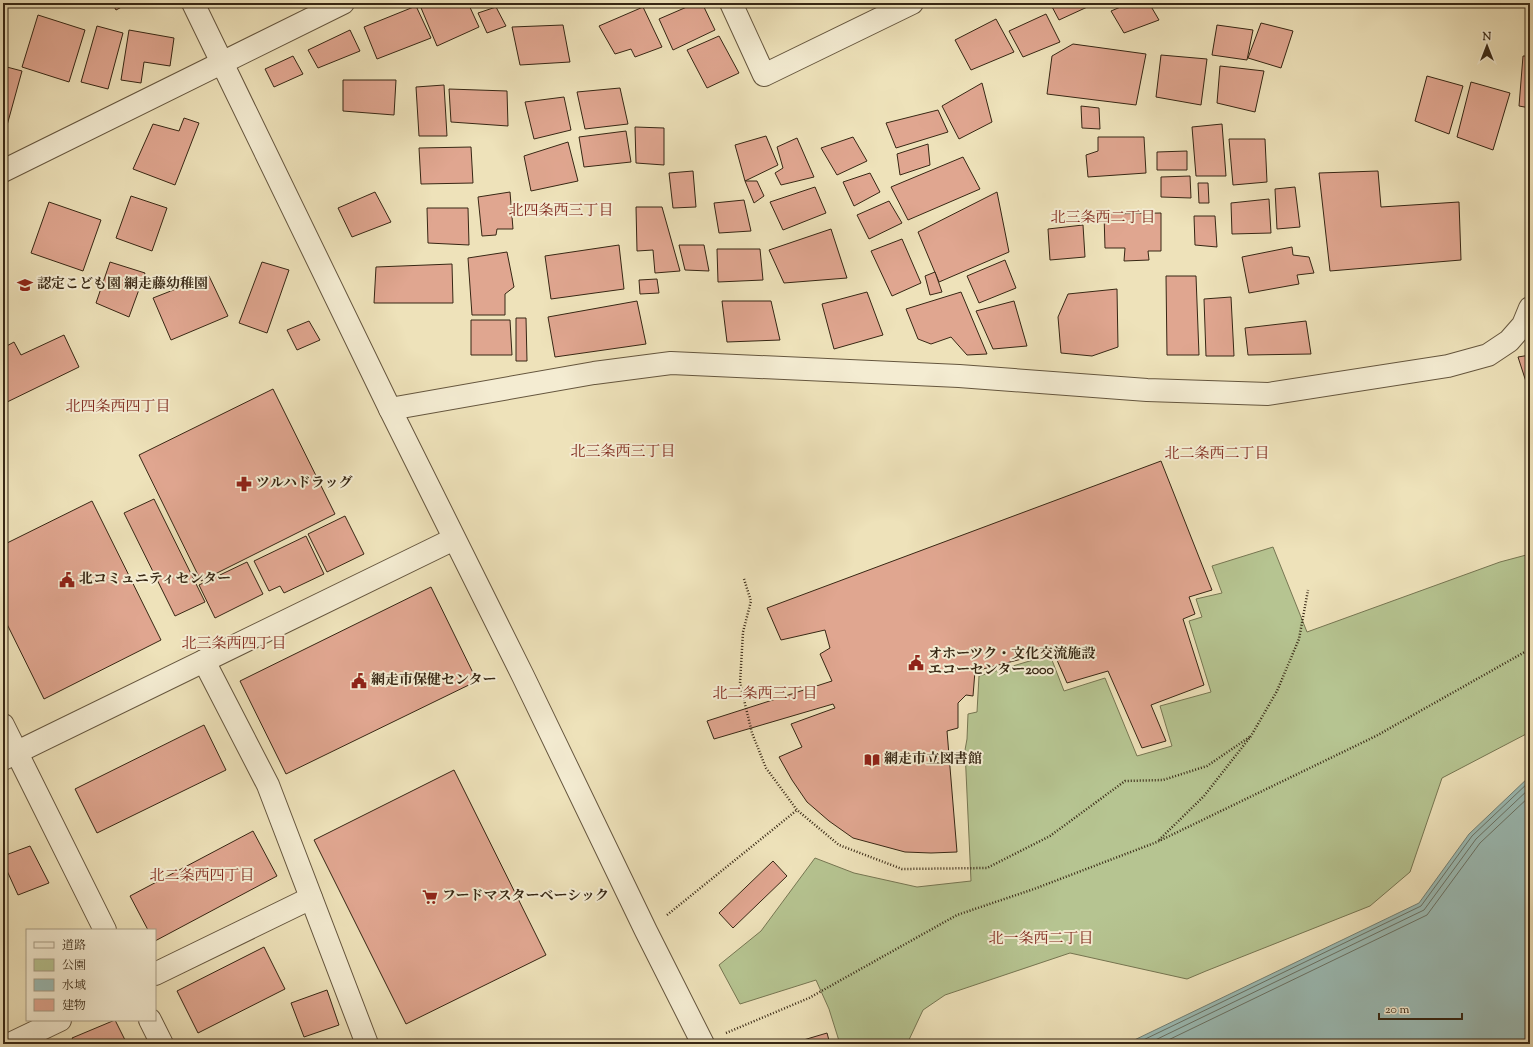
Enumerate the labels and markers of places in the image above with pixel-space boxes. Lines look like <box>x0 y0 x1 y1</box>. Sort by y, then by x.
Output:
place label: 認定こども園 網走藤幼稚園 <box>37 275 208 295</box>
school or university icon: 認定こども園 網走藤幼稚園 <box>16 276 34 294</box>
place label: ツルハドラッグ <box>256 474 352 494</box>
pharmacy icon: ツルハドラッグ <box>235 475 253 493</box>
place label: 北コミュニティセンター <box>79 570 231 590</box>
public building icon: 北コミュニティセンター <box>58 571 76 589</box>
place label: オホーツク・文化交流施設 エコーセンター2000 <box>928 645 1095 681</box>
public building icon: オホーツク・文化交流施設 エコーセンター2000 <box>907 654 925 672</box>
place label: 網走市保健センター <box>371 671 496 691</box>
public building icon: 網走市保健センター <box>350 672 368 690</box>
place label: 網走市立図書館 <box>884 750 982 770</box>
library icon: 網走市立図書館 <box>863 751 881 769</box>
place label: フードマスターベーシック <box>442 887 609 907</box>
supermarket icon: フードマスターベーシック <box>421 888 439 906</box>

